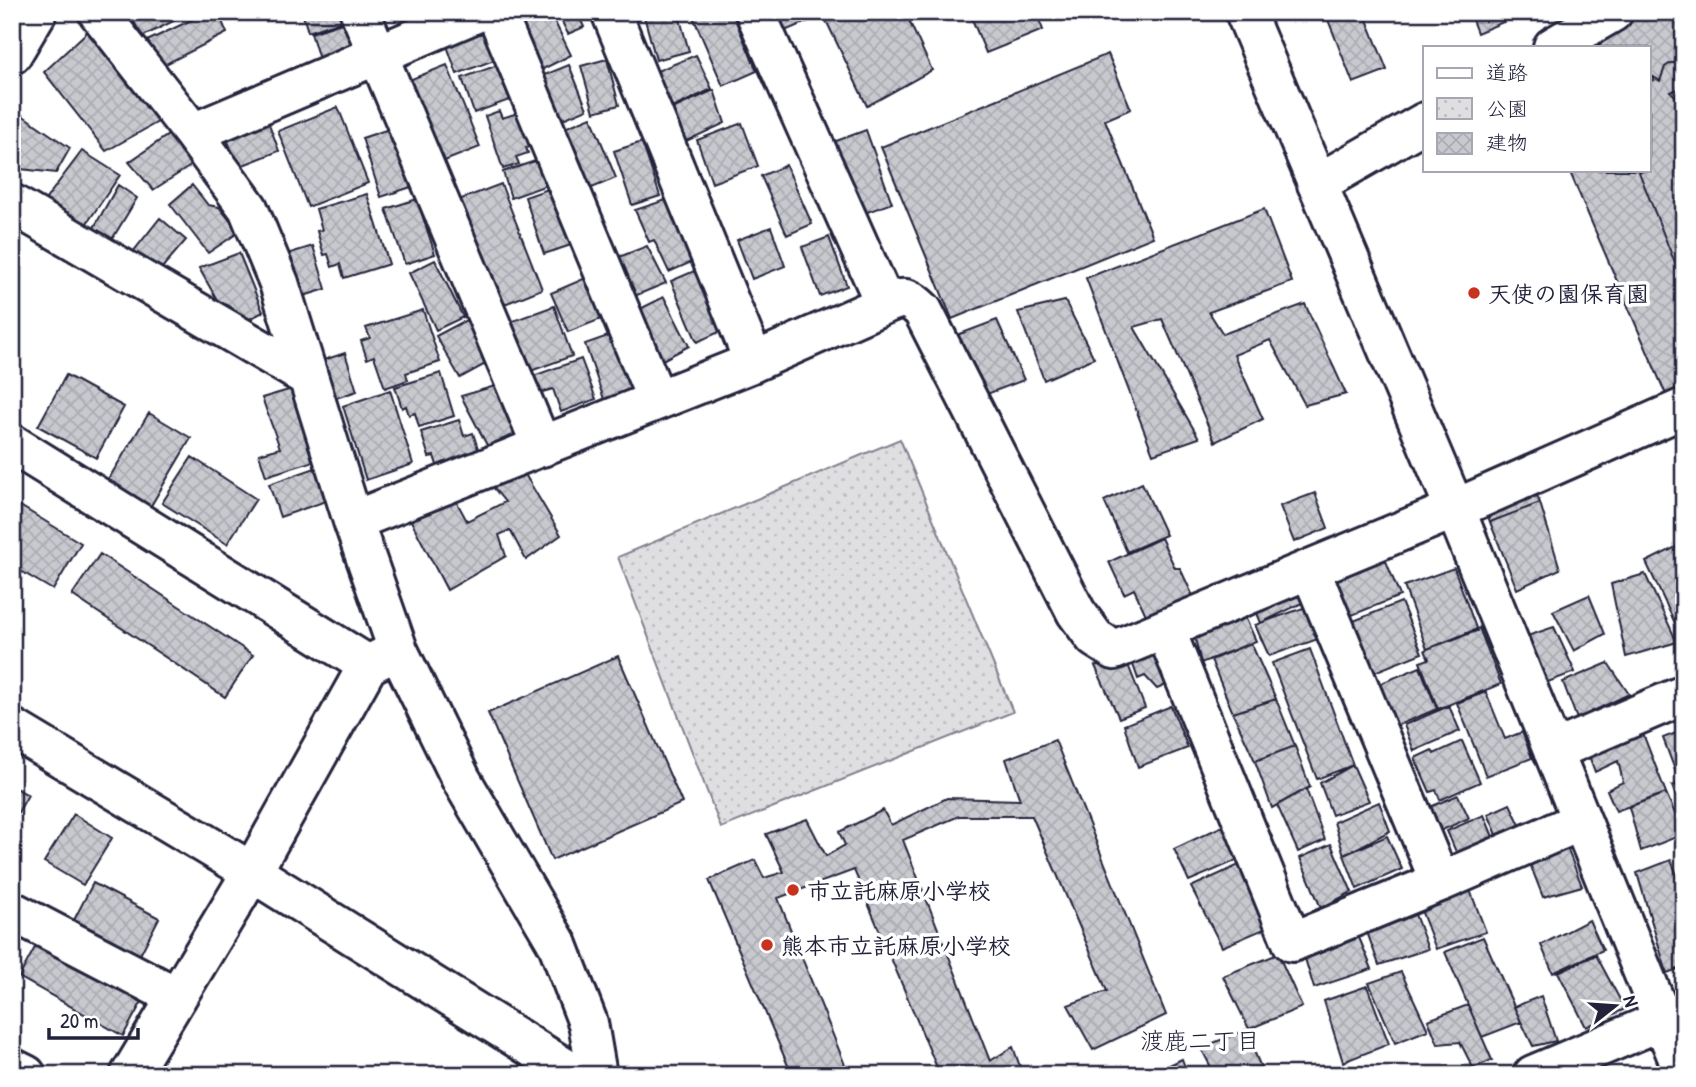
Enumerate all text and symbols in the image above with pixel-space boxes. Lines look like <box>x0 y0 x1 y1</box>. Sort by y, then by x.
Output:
legend <box>1423 46 1650 172</box>
text: 道路 <box>1486 58 1528 87</box>
text: 公園 <box>1486 94 1528 123</box>
text: 建物 <box>1486 128 1528 157</box>
place label: 天使の園保育園 <box>1488 278 1649 309</box>
marker: 天使の園保育園 <box>1466 285 1482 301</box>
place label: 市立託麻原小学校 <box>807 875 991 906</box>
marker: 市立託麻原小学校 <box>785 882 801 898</box>
place label: 熊本市立託麻原小学校 <box>781 930 1011 961</box>
marker: 熊本市立託麻原小学校 <box>759 937 775 953</box>
north arrow <box>1580 972 1650 1042</box>
text: N <box>1617 992 1645 1010</box>
scale bar <box>49 996 138 1040</box>
text: 20 m <box>60 1006 98 1035</box>
district label: 渡鹿二丁目 <box>1140 1024 1260 1056</box>

